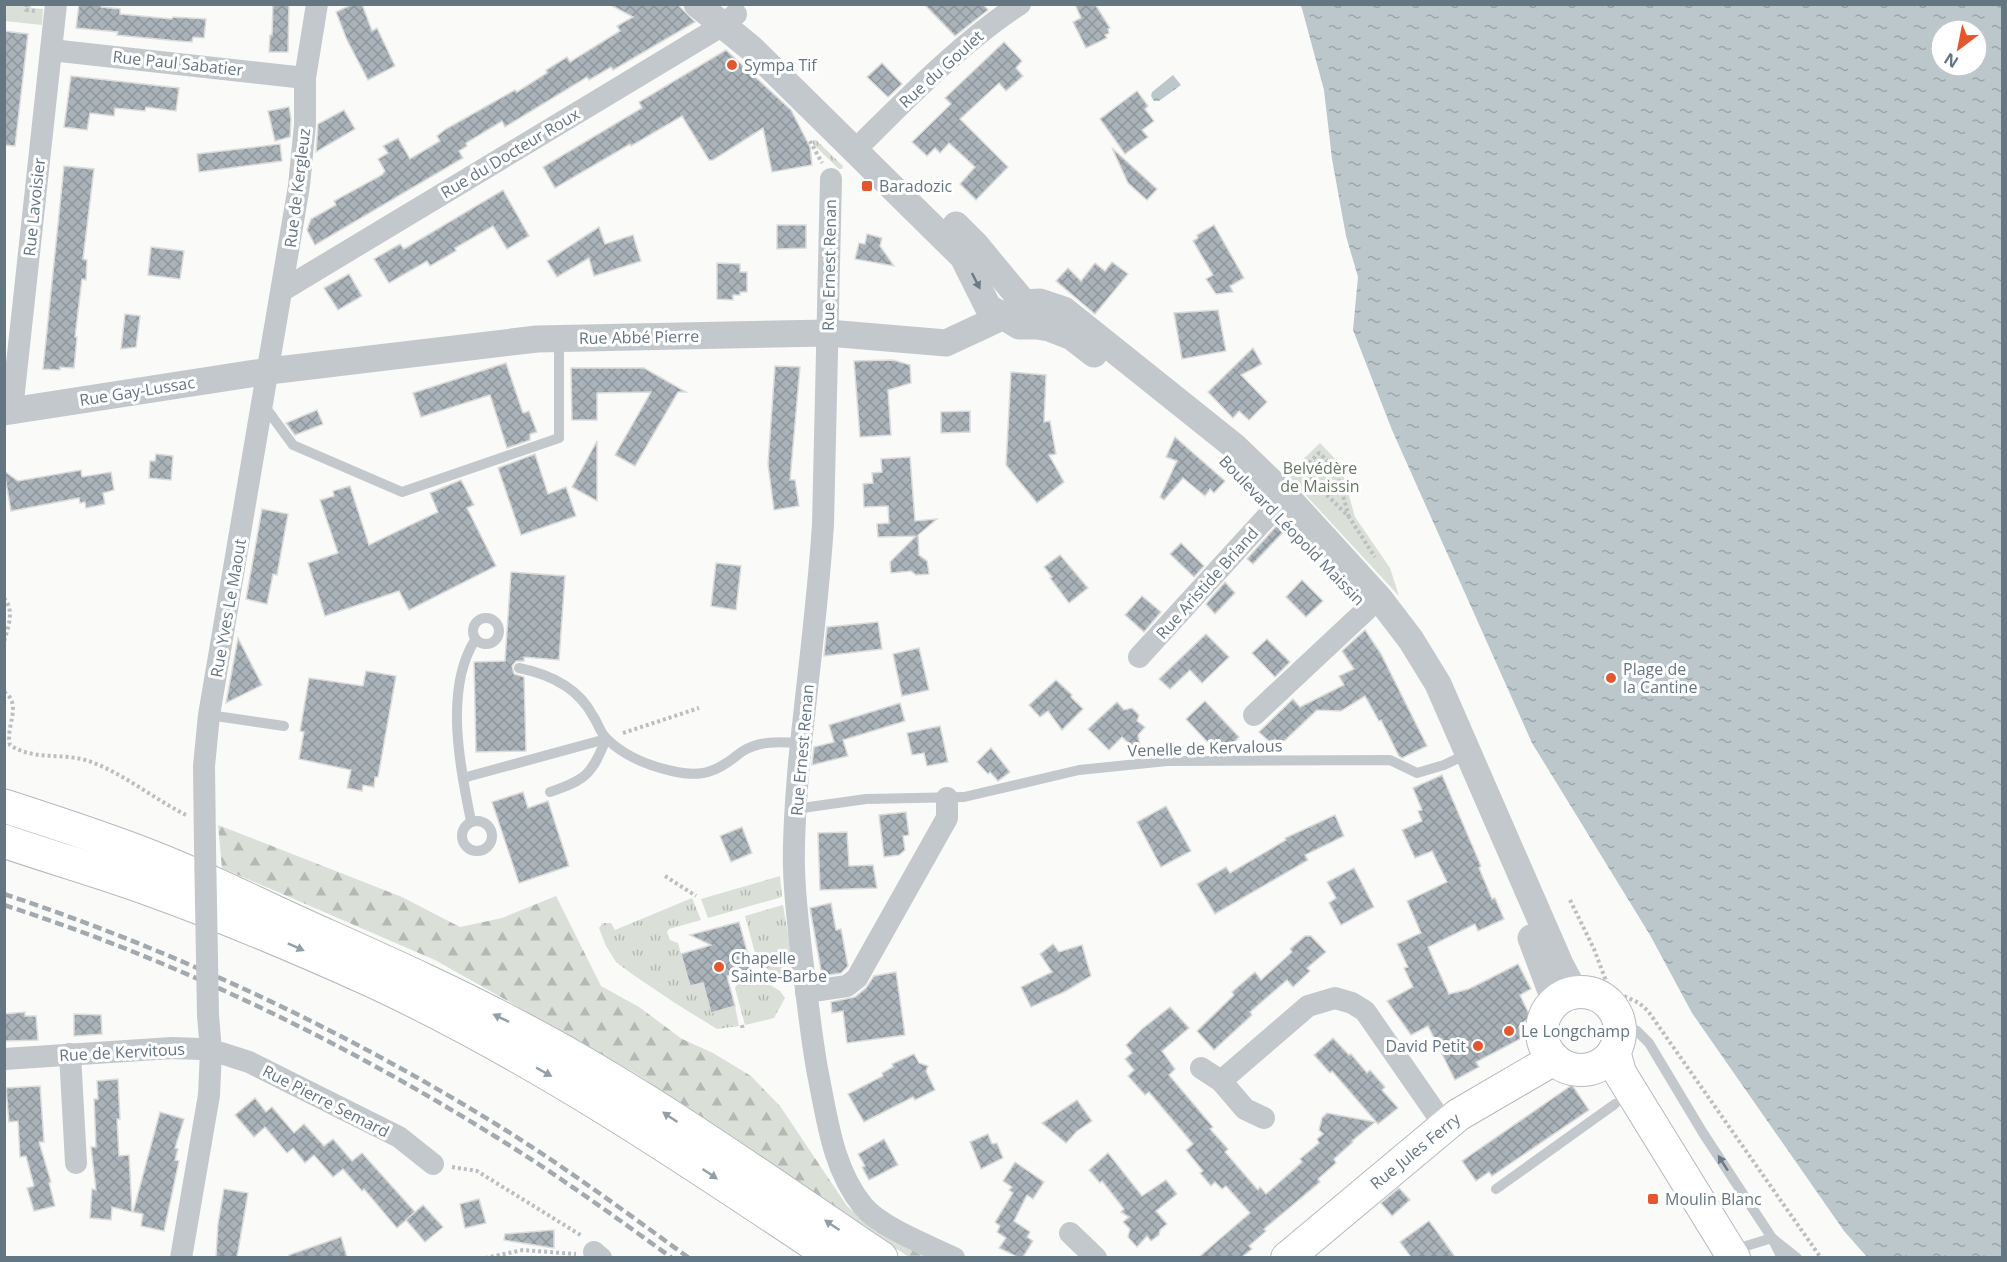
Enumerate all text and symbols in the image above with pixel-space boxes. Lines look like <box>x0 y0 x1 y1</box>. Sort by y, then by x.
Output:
north arrow <box>1929 18 1989 78</box>
street label: Rue du Goulet <box>894 25 988 113</box>
street label: Rue Paul Sabatier <box>112 45 245 81</box>
text: N <box>1940 48 1962 73</box>
place label: Sympa Tif <box>744 54 818 76</box>
marker: Sympa Tif <box>725 58 739 72</box>
street label: Rue du Docteur Roux <box>436 102 584 203</box>
street label: Rue de Kergleuz <box>279 127 315 249</box>
street label: Rue Lavoisier <box>18 156 50 257</box>
place label: Baradozic <box>879 175 953 197</box>
marker: Baradozic <box>860 179 874 193</box>
street label: Rue Ernest Renan <box>817 199 841 331</box>
one-way arrow <box>971 273 981 290</box>
street label: Rue Abbé Pierre <box>579 325 699 349</box>
street label: Rue Gay-Lussac <box>78 371 197 411</box>
street label: Boulevard Léopold Maissin <box>1214 450 1370 610</box>
park label: Belvédère de Maissin <box>1280 457 1360 497</box>
street label: Rue Aristide Briand <box>1151 522 1263 644</box>
street label: Rue Yves Le Maout <box>205 537 251 679</box>
place label: Plage de la Cantine <box>1623 658 1697 698</box>
marker: Plage de la Cantine <box>1604 671 1618 685</box>
street label: Rue Ernest Renan <box>785 683 819 817</box>
street label: Venelle de Kervalous <box>1127 734 1283 762</box>
one-way arrow <box>288 943 305 952</box>
place label: Chapelle Sainte-Barbe <box>731 947 827 987</box>
marker: Chapelle Sainte-Barbe <box>712 960 726 974</box>
one-way arrow <box>493 1014 510 1023</box>
place label: Le Longchamp <box>1521 1020 1630 1042</box>
marker: Le Longchamp <box>1502 1024 1516 1038</box>
place label: David Petit <box>1385 1035 1466 1057</box>
street label: Rue de Kervitous <box>59 1038 185 1066</box>
marker: David Petit <box>1471 1039 1485 1053</box>
street label: Rue Pierre Semard <box>259 1060 393 1142</box>
one-way arrow <box>536 1067 553 1077</box>
street label: Rue Jules Ferry <box>1365 1107 1465 1194</box>
one-way arrow <box>662 1111 678 1122</box>
one-way arrow <box>1717 1155 1729 1171</box>
one-way arrow <box>702 1168 718 1179</box>
place label: Moulin Blanc <box>1665 1188 1762 1210</box>
marker: Moulin Blanc <box>1646 1192 1660 1206</box>
one-way arrow <box>824 1220 840 1231</box>

